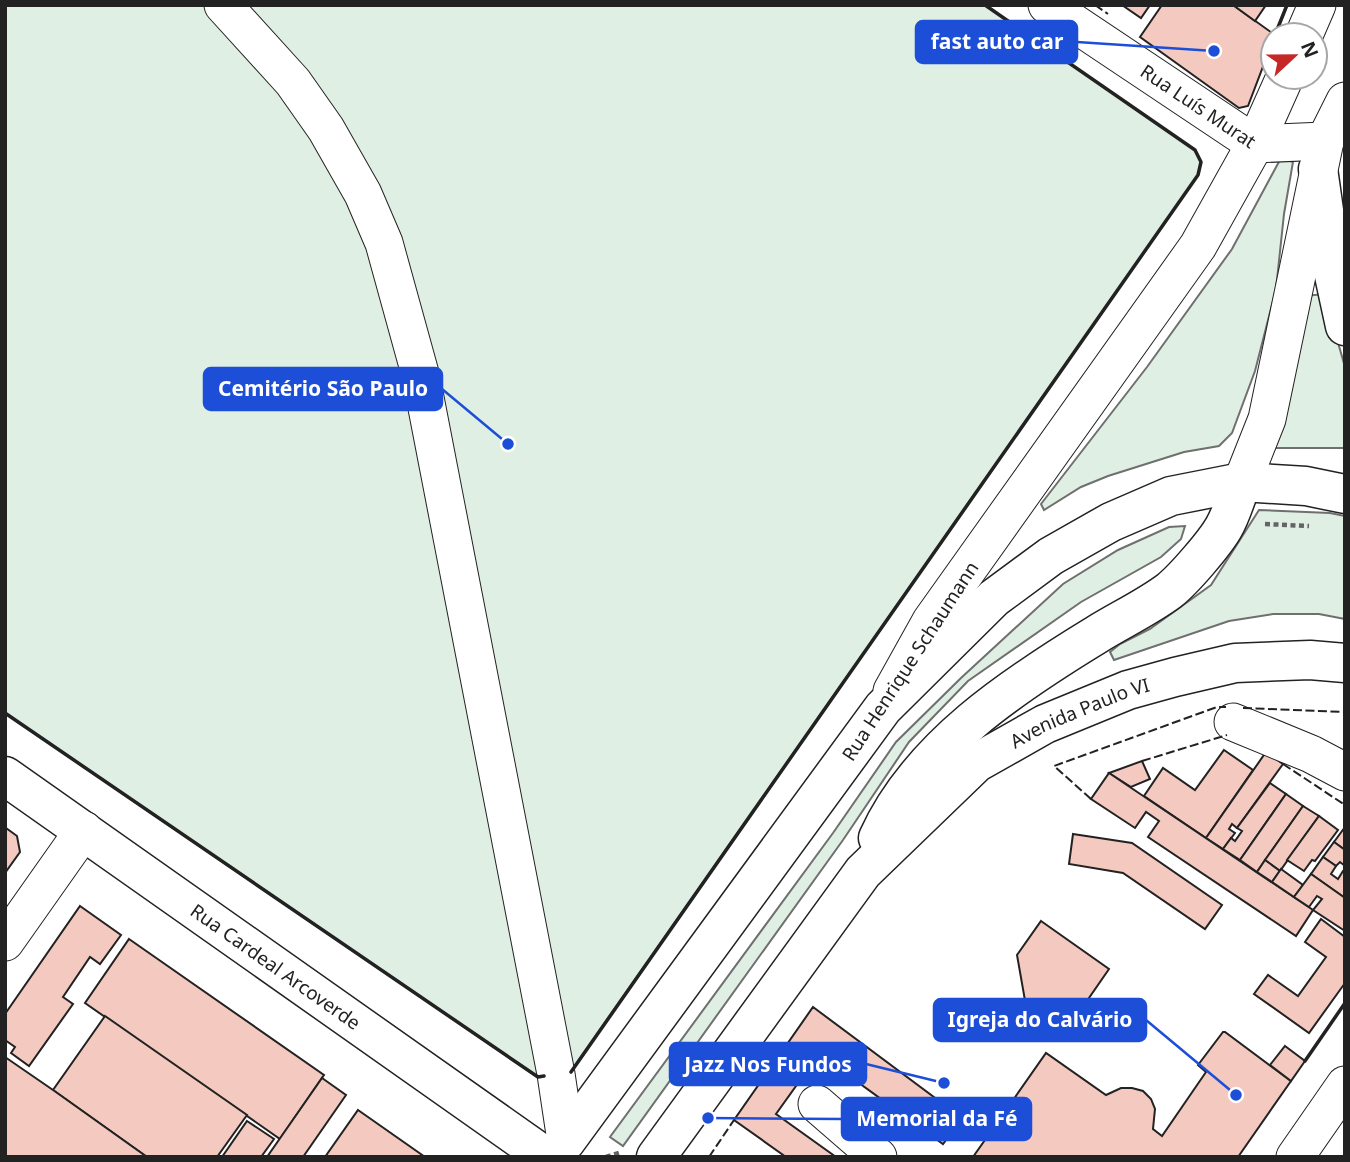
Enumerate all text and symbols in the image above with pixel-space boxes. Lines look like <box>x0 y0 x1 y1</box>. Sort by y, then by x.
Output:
callout: fast auto car <box>916 21 1077 63</box>
north arrow <box>1259 21 1329 91</box>
text: fast auto car <box>931 27 1064 55</box>
text: N <box>1295 38 1325 62</box>
street label: Rua Luís Murat <box>1135 58 1261 154</box>
callout: Cemitério São Paulo <box>204 368 442 410</box>
text: Cemitério São Paulo <box>218 374 428 402</box>
street label: Rua Henrique Schaumann <box>836 556 984 766</box>
street label: Avenida Paulo VI <box>1005 672 1152 754</box>
street label: Rua Cardeal Arcoverde <box>185 898 366 1035</box>
callout: Igreja do Calvário <box>934 999 1146 1041</box>
text: Igreja do Calvário <box>948 1005 1132 1033</box>
callout: Jazz Nos Fundos <box>670 1043 866 1085</box>
text: Jazz Nos Fundos <box>682 1050 852 1078</box>
callout: Memorial da Fé <box>842 1098 1031 1140</box>
text: Memorial da Fé <box>856 1104 1018 1132</box>

